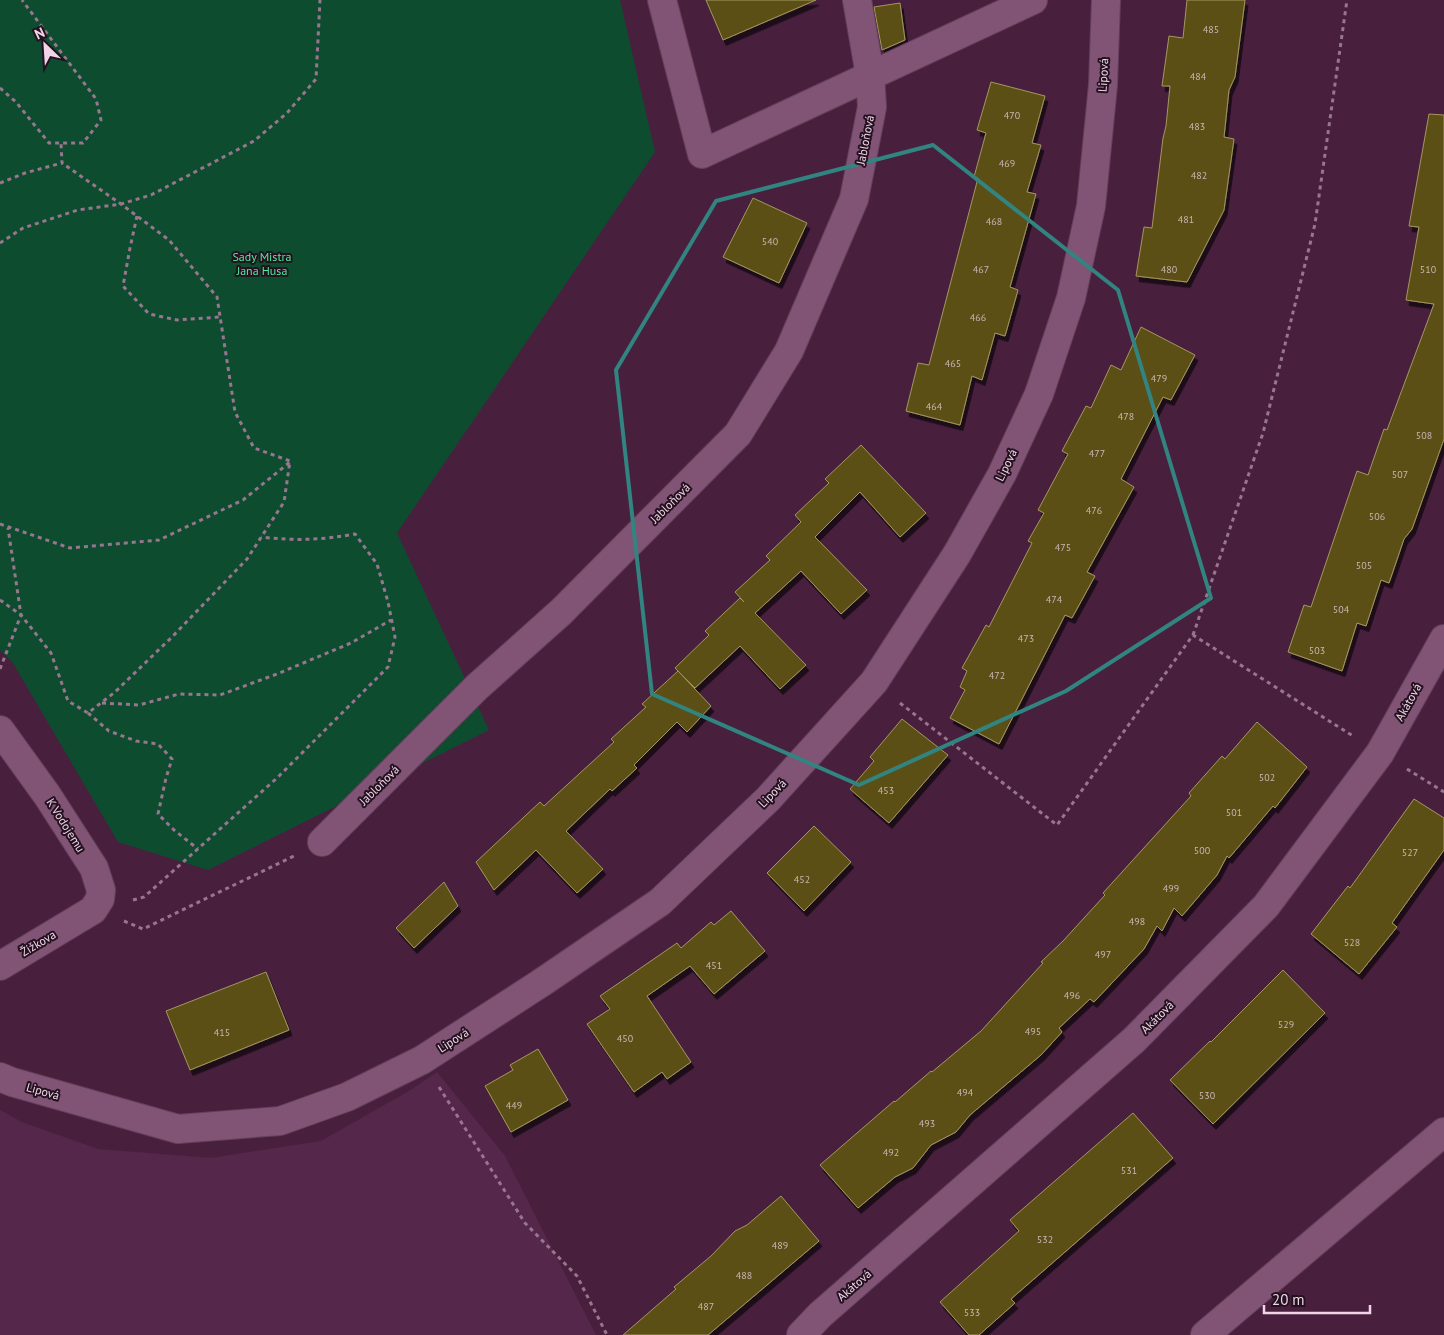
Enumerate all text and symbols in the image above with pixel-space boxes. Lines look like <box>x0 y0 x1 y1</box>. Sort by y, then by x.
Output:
north arrow <box>20 20 70 70</box>
text: N <box>32 23 47 43</box>
house number: 485 <box>1203 23 1219 36</box>
street label: Lipová <box>1095 58 1111 92</box>
house number: 484 <box>1190 70 1207 83</box>
house number: 470 <box>1004 109 1021 122</box>
street label: Jabloňová <box>853 114 877 167</box>
house number: 483 <box>1189 120 1205 133</box>
house number: 469 <box>999 157 1015 170</box>
house number: 482 <box>1191 169 1207 182</box>
house number: 481 <box>1178 213 1194 226</box>
house number: 468 <box>986 215 1002 228</box>
house number: 540 <box>762 235 779 248</box>
park label: Sady Mistra Jana Husa <box>232 249 292 278</box>
house number: 467 <box>973 263 989 276</box>
house number: 480 <box>1161 263 1178 276</box>
house number: 510 <box>1420 263 1437 276</box>
house number: 466 <box>970 311 986 324</box>
house number: 465 <box>945 357 961 370</box>
house number: 479 <box>1151 372 1167 385</box>
house number: 464 <box>926 400 943 413</box>
house number: 478 <box>1118 410 1134 423</box>
house number: 508 <box>1416 429 1432 442</box>
street label: Lipová <box>992 446 1020 484</box>
house number: 477 <box>1089 447 1105 460</box>
house number: 507 <box>1392 468 1408 481</box>
street label: Jabloňová <box>646 480 693 527</box>
house number: 476 <box>1086 504 1102 517</box>
house number: 506 <box>1369 510 1385 523</box>
house number: 475 <box>1055 541 1071 554</box>
house number: 505 <box>1356 559 1372 572</box>
house number: 474 <box>1046 593 1063 606</box>
house number: 504 <box>1333 603 1350 616</box>
house number: 473 <box>1018 632 1034 645</box>
house number: 503 <box>1309 644 1325 657</box>
house number: 472 <box>989 669 1005 682</box>
street label: Akátová <box>1392 681 1424 723</box>
street label: Jabloňová <box>355 762 402 809</box>
house number: 502 <box>1259 771 1275 784</box>
street label: Lipová <box>755 776 789 810</box>
house number: 453 <box>878 784 894 797</box>
street label: K Vodojemu <box>44 795 88 855</box>
house number: 501 <box>1226 806 1242 819</box>
house number: 500 <box>1194 844 1211 857</box>
house number: 527 <box>1402 846 1418 859</box>
house number: 452 <box>794 873 810 886</box>
house number: 499 <box>1163 882 1179 895</box>
house number: 498 <box>1129 915 1145 928</box>
street label: Žižkova <box>18 927 59 959</box>
house number: 528 <box>1344 936 1360 949</box>
house number: 497 <box>1095 948 1111 961</box>
house number: 451 <box>706 959 722 972</box>
house number: 496 <box>1064 989 1080 1002</box>
street label: Akátová <box>1137 997 1177 1037</box>
house number: 529 <box>1278 1018 1294 1031</box>
street label: Lipová <box>435 1024 471 1056</box>
house number: 495 <box>1025 1025 1041 1038</box>
house number: 415 <box>214 1026 230 1039</box>
house number: 450 <box>617 1032 634 1045</box>
street label: Lipová <box>25 1079 61 1103</box>
house number: 494 <box>957 1086 974 1099</box>
house number: 530 <box>1199 1089 1216 1102</box>
house number: 449 <box>506 1099 522 1112</box>
house number: 493 <box>919 1117 935 1130</box>
house number: 492 <box>883 1146 899 1159</box>
house number: 531 <box>1121 1164 1137 1177</box>
house number: 532 <box>1037 1233 1053 1246</box>
house number: 489 <box>772 1239 788 1252</box>
street label: Akátová <box>834 1266 874 1304</box>
house number: 488 <box>736 1269 752 1282</box>
scale bar <box>1264 1282 1370 1314</box>
text: 20 m <box>1272 1290 1305 1309</box>
house number: 487 <box>698 1300 714 1313</box>
house number: 533 <box>964 1306 980 1319</box>

